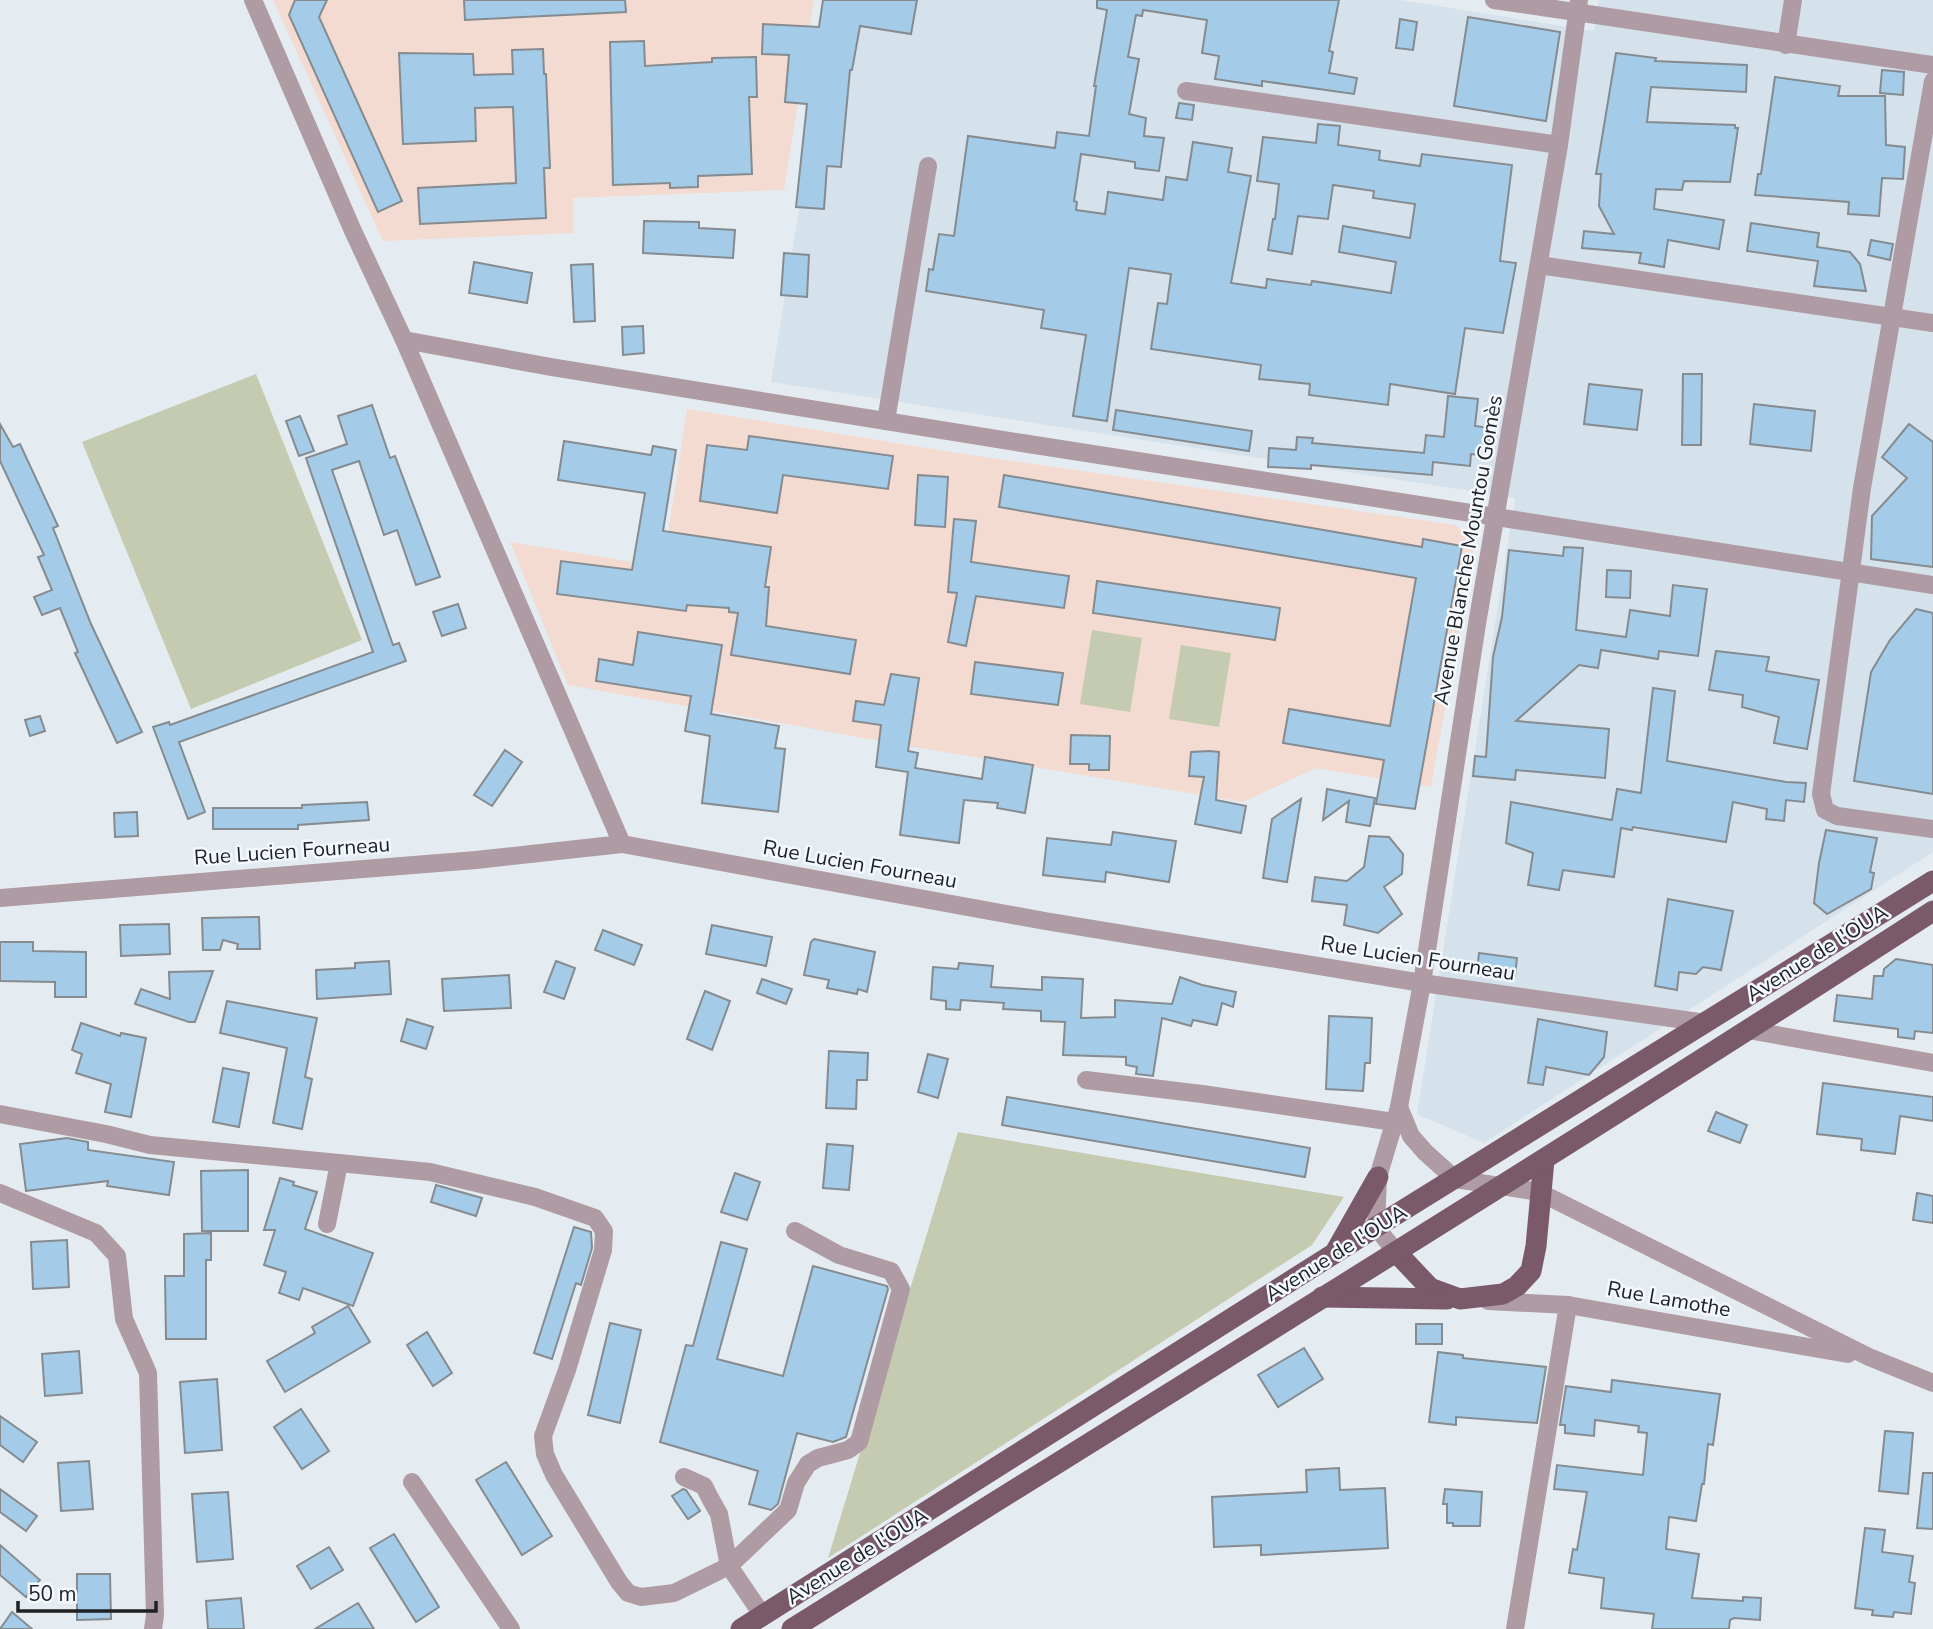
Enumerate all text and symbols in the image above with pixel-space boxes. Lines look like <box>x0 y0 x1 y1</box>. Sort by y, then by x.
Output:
street label: Avenue Blanche Mountou Gomès <box>1427 393 1509 707</box>
street label: Rue Lucien Fourneau <box>193 830 391 872</box>
street label: Rue Lucien Fourneau <box>761 833 959 895</box>
street label: Avenue de l'OUA <box>1741 898 1893 1008</box>
street label: Rue Lucien Fourneau <box>1319 929 1517 987</box>
street label: Avenue de l'OUA <box>1260 1198 1412 1308</box>
street label: Rue Lamothe <box>1605 1274 1733 1324</box>
street label: Avenue de l'OUA <box>781 1501 933 1611</box>
scale bar <box>18 1570 156 1614</box>
text: 50 m <box>28 1580 77 1608</box>

